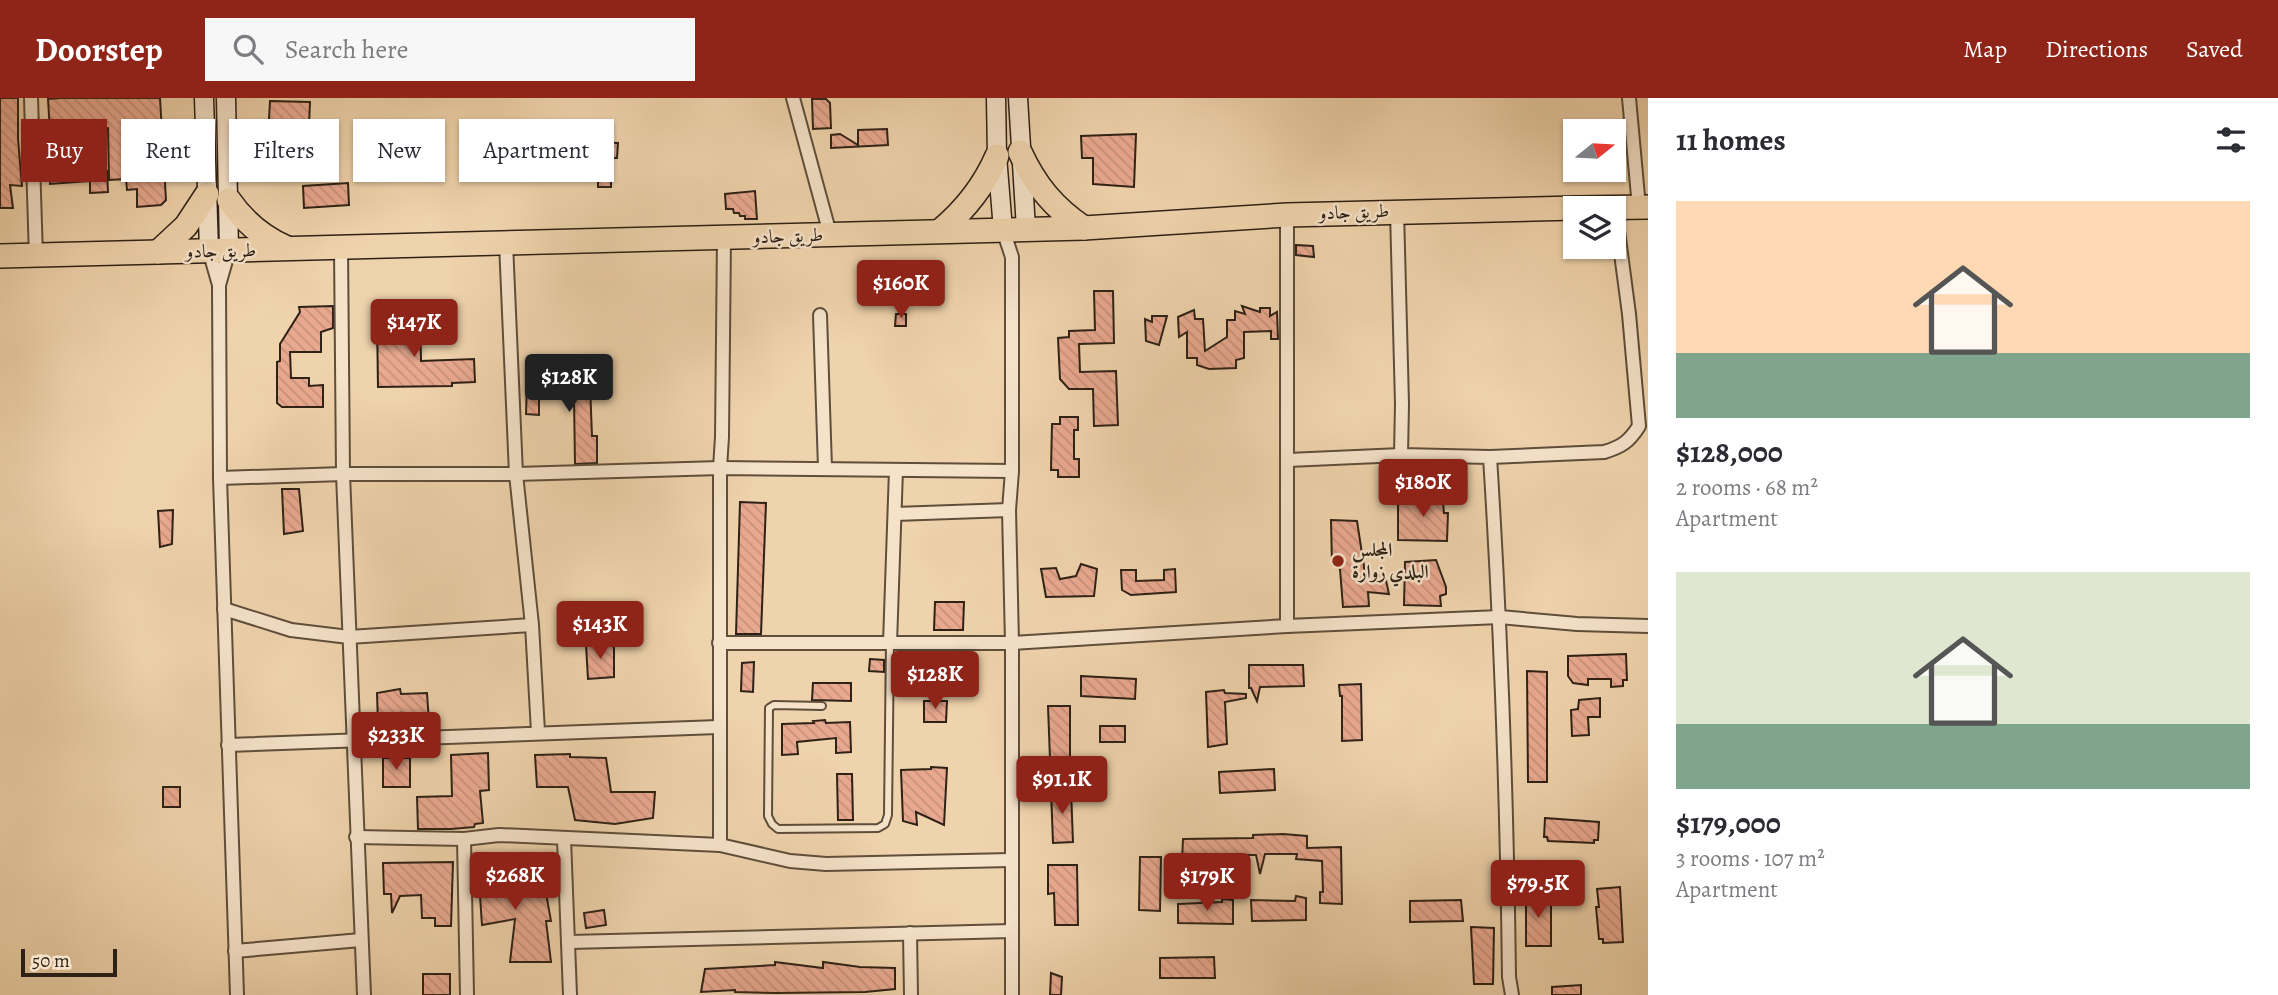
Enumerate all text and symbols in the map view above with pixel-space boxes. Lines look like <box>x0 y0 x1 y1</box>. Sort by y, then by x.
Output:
search box <box>205 18 695 81</box>
text: Doorstep <box>35 27 163 72</box>
icon: search <box>229 30 267 68</box>
text: Search here <box>285 32 408 67</box>
text: Map <box>1963 33 2007 65</box>
text: Directions <box>2045 33 2148 65</box>
text: Saved <box>2186 33 2243 65</box>
chip: Buy <box>21 119 107 182</box>
chip: Rent <box>121 119 215 182</box>
chip: Filters <box>229 119 339 182</box>
chip: New <box>353 119 445 182</box>
chip: Apartment <box>459 119 614 182</box>
north arrow <box>1563 119 1626 182</box>
map controls <box>1563 119 1626 259</box>
text: 11 homes <box>1676 120 1786 160</box>
icon: filters <box>2212 121 2250 159</box>
button: layers <box>1563 196 1626 259</box>
street label: طريق جادو <box>1316 198 1390 226</box>
street label: طريق جادو <box>750 222 824 250</box>
street label: طريق جادو <box>184 237 256 265</box>
icon: home <box>1900 247 2026 373</box>
pin: $160K <box>852 260 950 320</box>
text: $160K <box>873 267 929 298</box>
pin: $147K <box>365 300 463 359</box>
text: $147K <box>387 306 441 337</box>
pin: $128K <box>520 354 618 414</box>
text: $128K <box>541 361 597 392</box>
text: $128,000 <box>1676 432 1783 472</box>
pin: $180K <box>1374 460 1472 519</box>
text: $180K <box>1395 466 1451 497</box>
text: 2 rooms · 68 m² <box>1676 472 1818 503</box>
text: Apartment <box>1676 503 1778 534</box>
place label: المجلس البلدي زوارة <box>1352 537 1429 587</box>
marker: المجلس البلدي زوارة <box>1330 553 1346 569</box>
pin: $143K <box>551 602 649 661</box>
text: $143K <box>573 608 627 639</box>
icon: home <box>1900 618 2026 744</box>
pin: $128K <box>886 652 984 711</box>
text: $128K <box>907 658 963 689</box>
pin: $233K <box>347 712 445 772</box>
text: $233K <box>368 719 424 750</box>
pin: $91.1K <box>1005 756 1119 816</box>
text: $91.1K <box>1032 763 1092 794</box>
text: $179,000 <box>1676 803 1781 843</box>
text: 3 rooms · 107 m² <box>1676 843 1825 874</box>
pin: $268K <box>466 852 564 912</box>
pin: $179K <box>1158 854 1256 913</box>
text: $268K <box>486 859 544 890</box>
text: $179K <box>1180 860 1234 891</box>
pin: $79.5K <box>1481 860 1595 920</box>
text: $79.5K <box>1507 867 1569 898</box>
text: Apartment <box>1676 874 1778 905</box>
scale bar <box>21 946 117 978</box>
text: 50 m <box>32 948 70 974</box>

